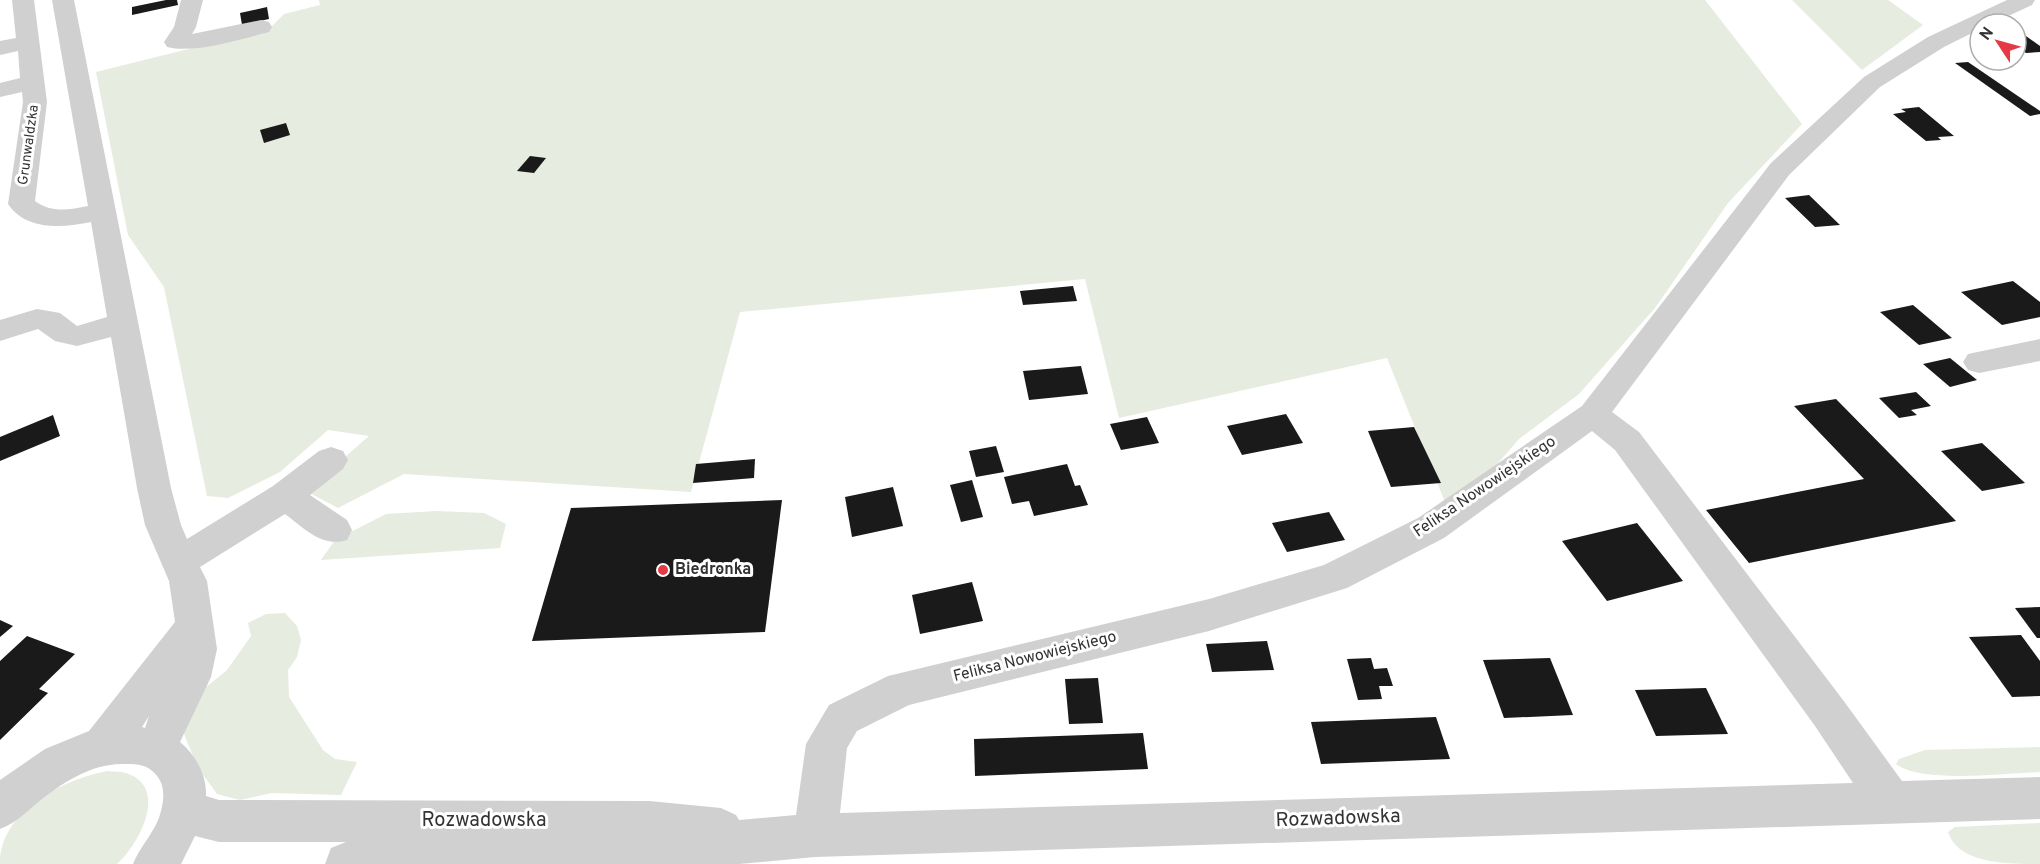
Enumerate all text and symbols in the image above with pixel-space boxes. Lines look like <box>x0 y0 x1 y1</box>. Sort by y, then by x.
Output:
north arrow <box>1968 12 2028 72</box>
text: N <box>1976 24 1999 45</box>
street label: Grunwaldzka <box>15 104 43 186</box>
street label: Feliksa Nowowiejskiego <box>1410 432 1560 542</box>
place label: Biedronka <box>675 560 751 580</box>
marker: Biedronka <box>656 563 670 577</box>
street label: Feliksa Nowowiejskiego <box>951 627 1119 687</box>
street label: Rozwadowska <box>1275 804 1401 834</box>
street label: Rozwadowska <box>421 808 547 834</box>

